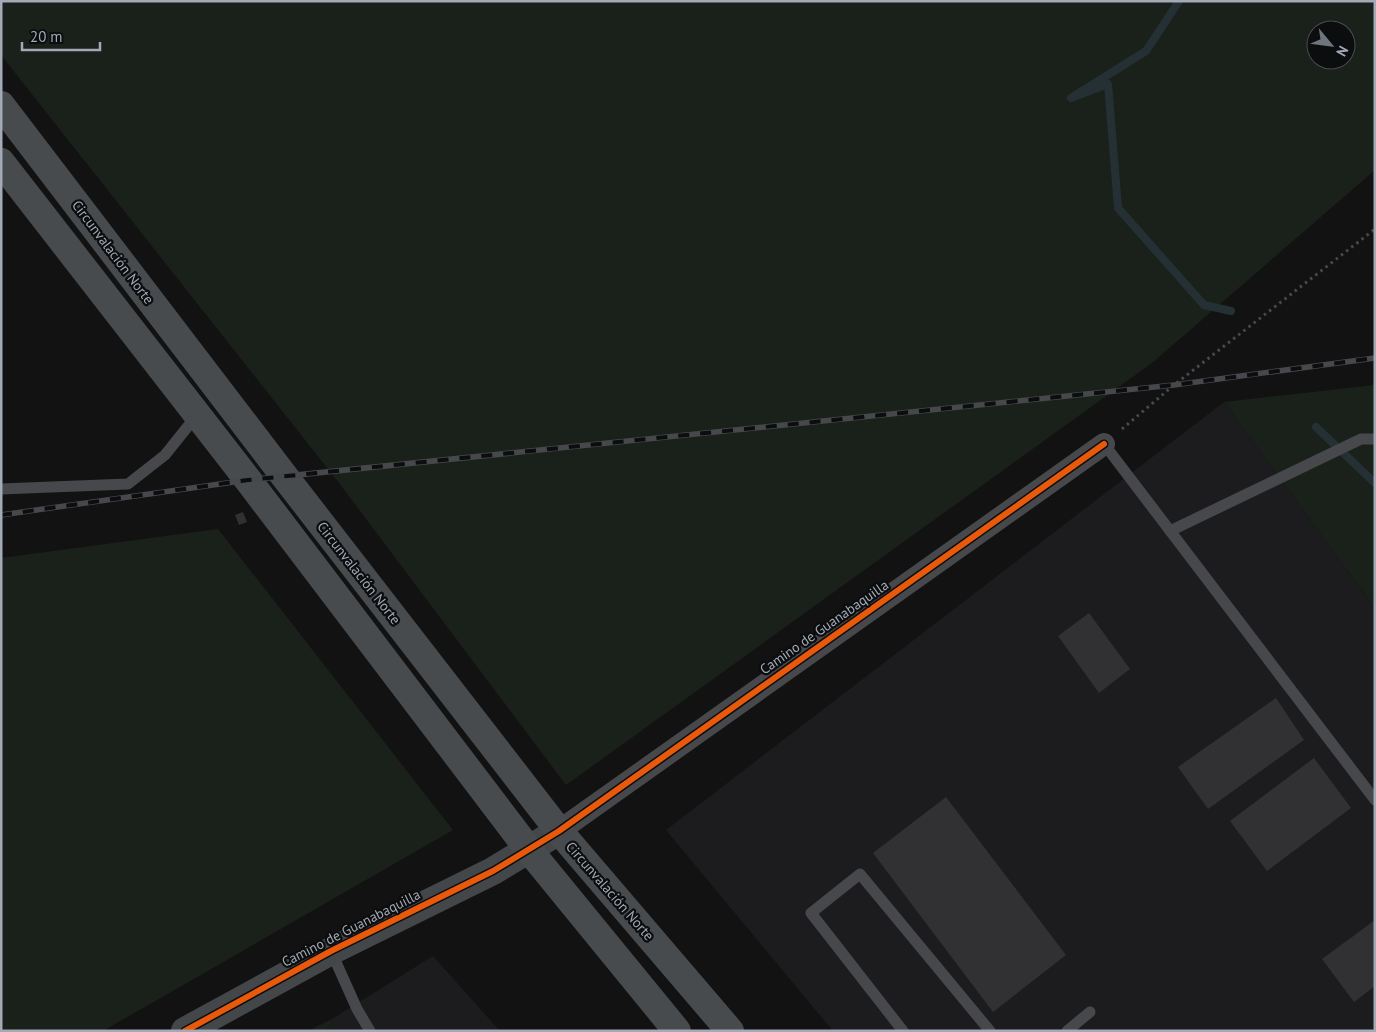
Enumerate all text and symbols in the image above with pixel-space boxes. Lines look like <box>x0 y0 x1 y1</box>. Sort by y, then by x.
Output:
scale bar <box>22 20 100 52</box>
north arrow <box>1306 20 1356 70</box>
text: 20 m <box>30 27 63 46</box>
text: N <box>1332 43 1352 60</box>
street label: Circunvalación Norte <box>68 196 158 308</box>
street label: Circunvalación Norte <box>313 518 405 628</box>
street label: Camino de Guanabaquilla <box>756 576 892 678</box>
street label: Circunvalación Norte <box>562 838 658 944</box>
street label: Camino de Guanabaquilla <box>279 885 423 971</box>

